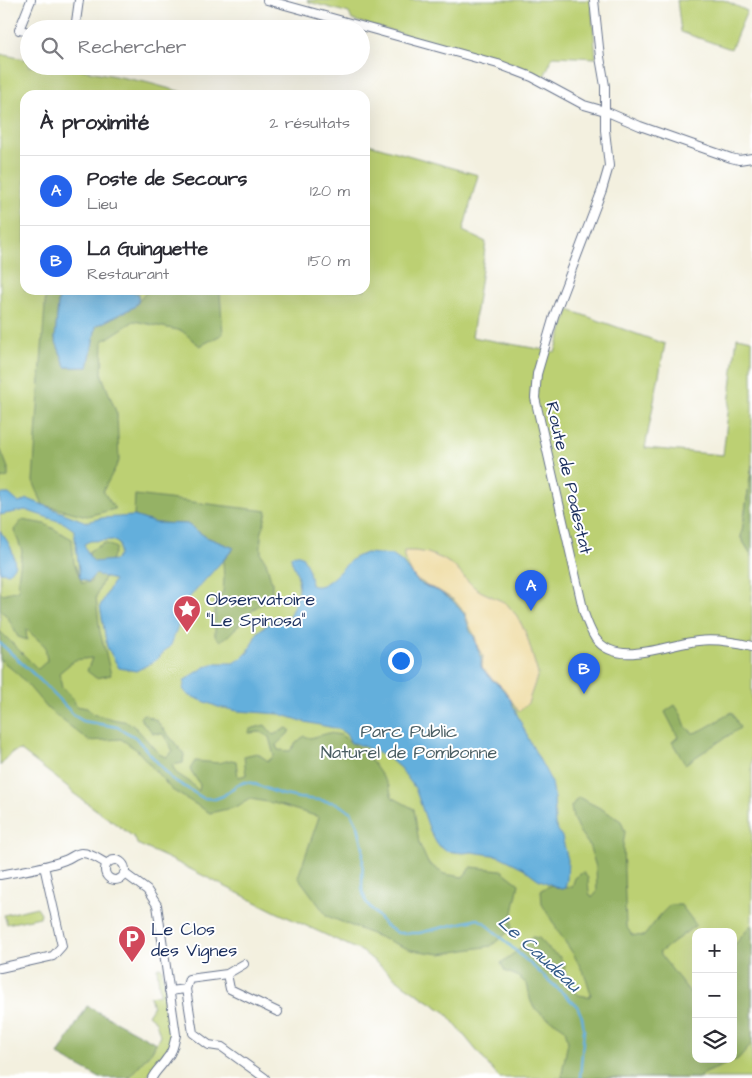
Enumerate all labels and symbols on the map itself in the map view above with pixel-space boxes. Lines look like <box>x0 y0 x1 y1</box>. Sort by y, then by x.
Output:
street label: Route de Podestat <box>539 399 599 557</box>
pin: A <box>515 570 547 611</box>
place label: Observatoire "Le Spinosa" <box>206 587 315 633</box>
place icon: Observatoire "Le Spinosa" <box>172 594 202 633</box>
your location <box>388 648 414 674</box>
pin: B <box>568 653 600 694</box>
park label: Parc Public Naturel de Pombonne <box>321 719 497 765</box>
water label: Le Caudeau <box>492 909 587 999</box>
place label: Le Clos des Vignes <box>151 917 237 964</box>
parking icon: Le Clos des Vignes <box>117 924 147 963</box>

